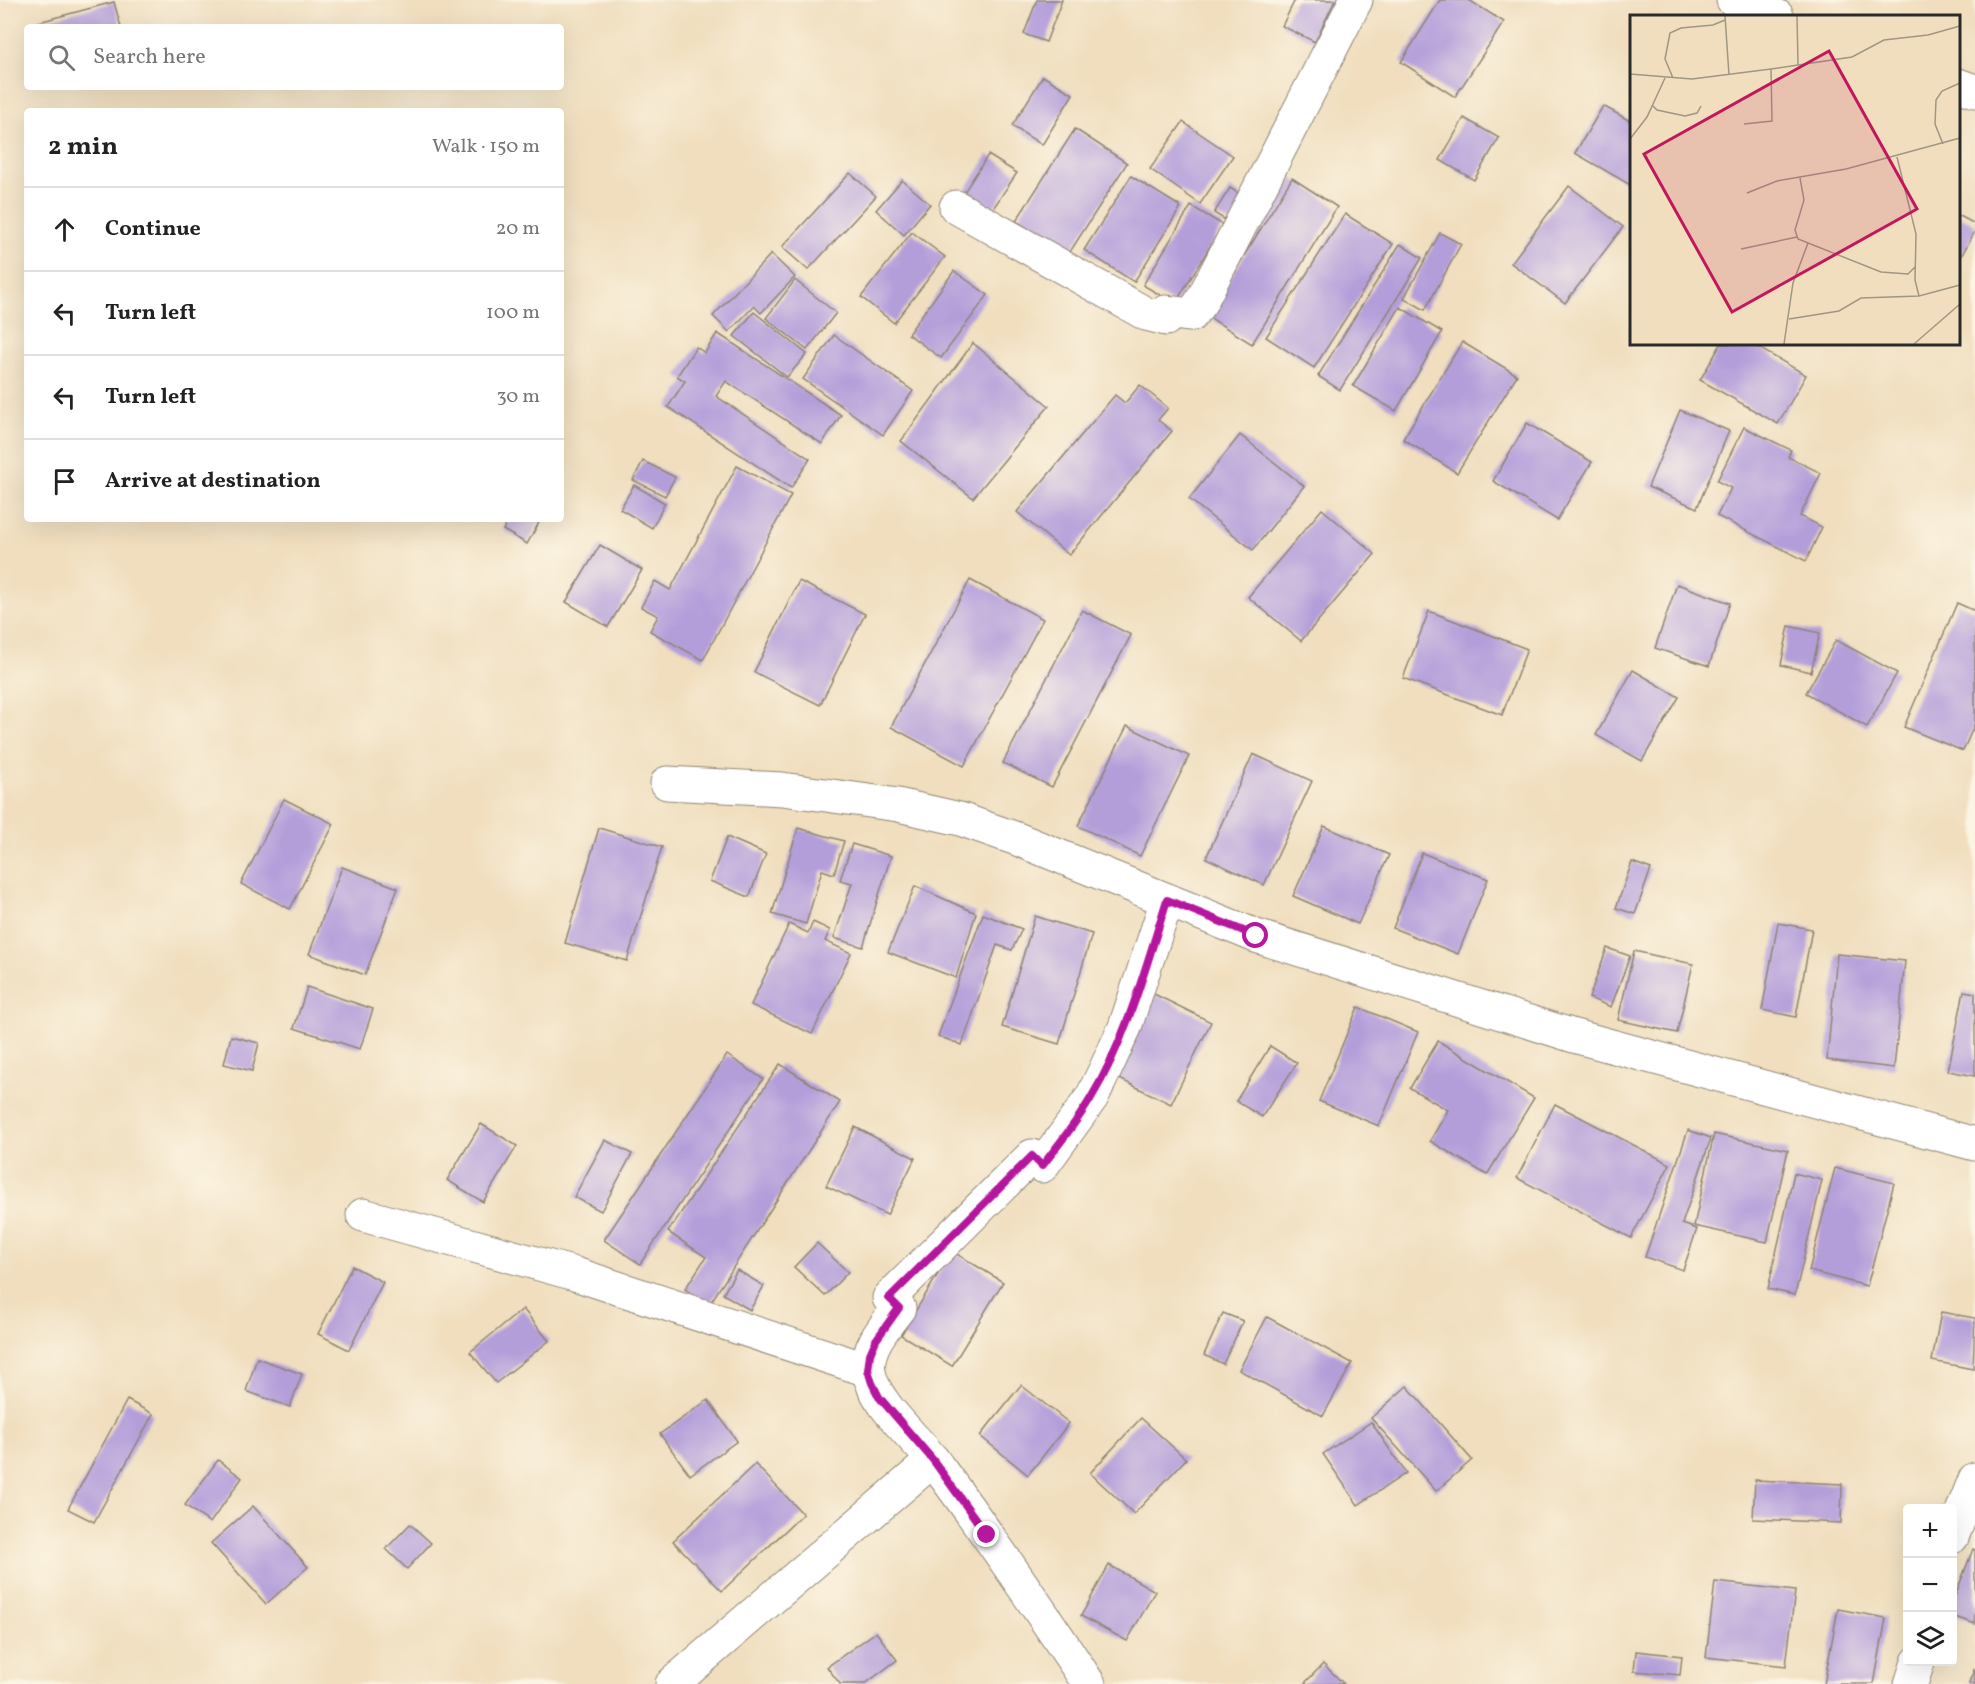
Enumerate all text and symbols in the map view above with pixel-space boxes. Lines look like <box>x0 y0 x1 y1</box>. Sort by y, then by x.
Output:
inset map <box>1630 15 1960 345</box>
search box <box>24 24 564 90</box>
icon: search <box>45 41 78 74</box>
text: Search here <box>93 42 206 73</box>
text: 2 min <box>48 129 118 165</box>
text: Walk · 150 m <box>432 133 540 161</box>
icon: ahead <box>48 213 81 246</box>
text: Continue <box>105 214 201 245</box>
text: 20 m <box>496 215 540 243</box>
icon: left <box>48 297 81 330</box>
text: Turn left <box>105 298 196 329</box>
text: 100 m <box>486 299 540 327</box>
icon: left <box>48 381 81 414</box>
text: Turn left <box>105 382 196 413</box>
text: 30 m <box>496 383 540 411</box>
icon: arrive <box>48 465 81 498</box>
text: Arrive at destination <box>105 466 321 497</box>
route start <box>1242 922 1268 948</box>
map controls <box>1903 1504 1957 1666</box>
button: + <box>1903 1504 1957 1558</box>
route end <box>973 1521 999 1547</box>
button: − <box>1903 1558 1957 1612</box>
button: layers <box>1903 1612 1957 1666</box>

